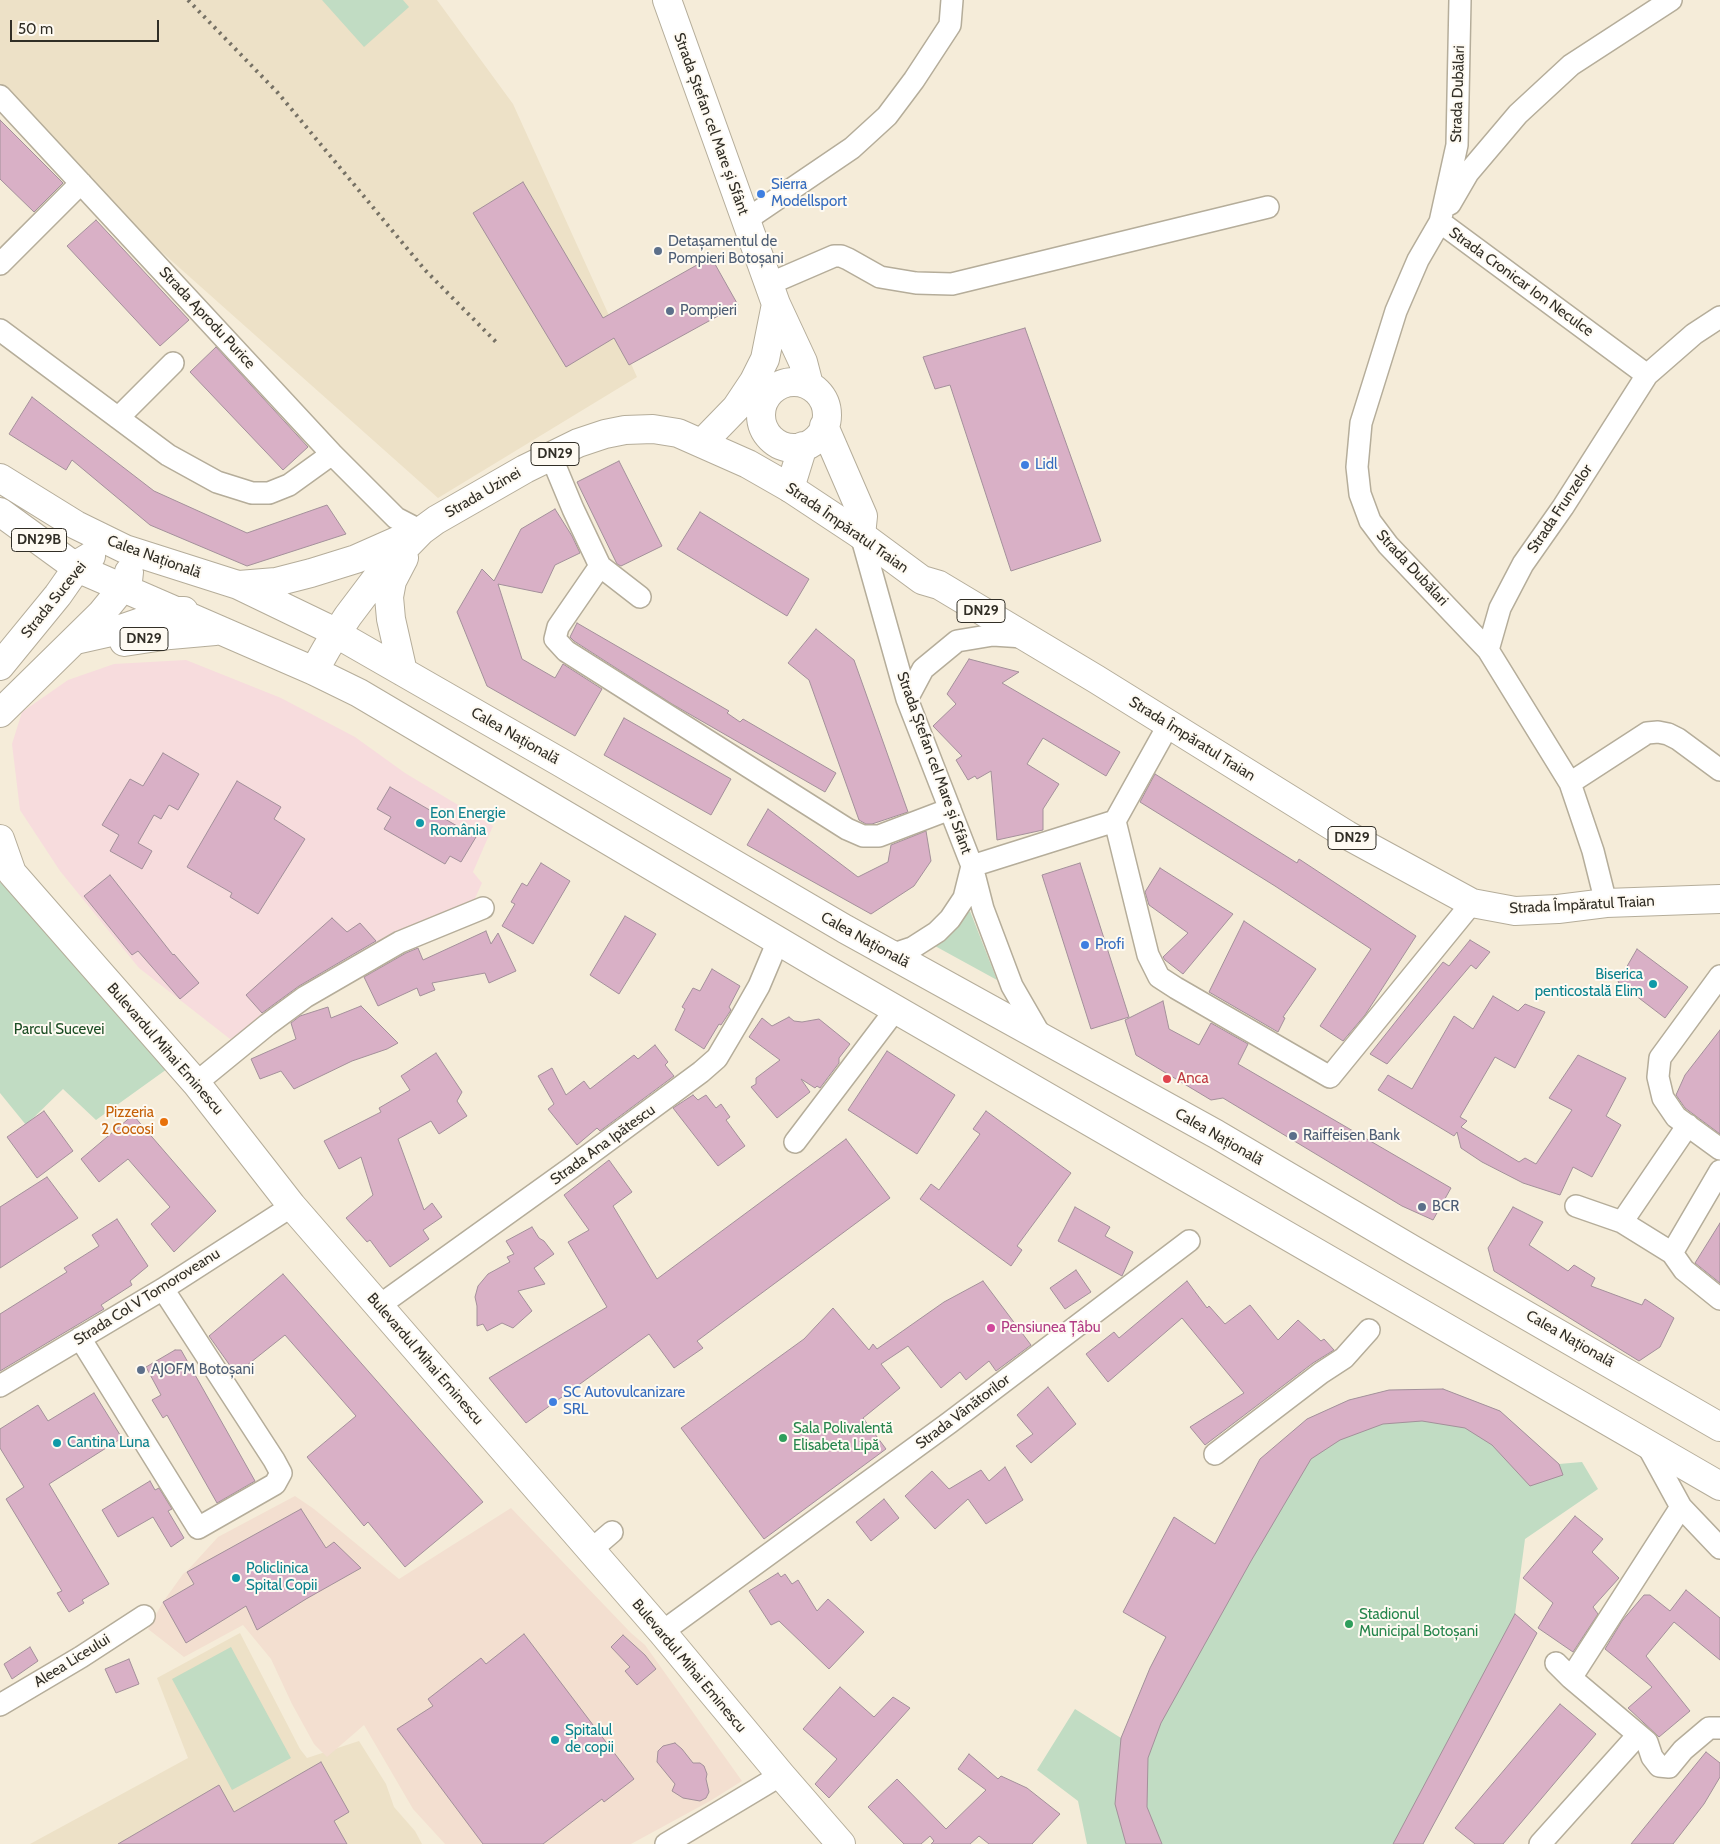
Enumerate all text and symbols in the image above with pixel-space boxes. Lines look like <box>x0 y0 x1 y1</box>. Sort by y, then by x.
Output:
scale bar <box>12 10 161 42</box>
text: 50 m <box>18 20 53 38</box>
street label: Strada Ștefan cel Mare și Sfânt <box>670 30 752 218</box>
street label: Strada Dubălari <box>1447 45 1469 143</box>
place label: Sierra Modellsport <box>771 176 847 211</box>
marker: Sierra Modellsport <box>755 188 767 200</box>
street label: Strada Cronicar Ion Neculce <box>1445 224 1597 340</box>
place label: Detașamentul de Pompieri Botoșani <box>668 233 784 268</box>
marker: Detașamentul de Pompieri Botoșani <box>652 245 664 257</box>
street label: Strada Aprodu Purice <box>155 263 259 373</box>
place label: Pompieri <box>680 302 737 320</box>
marker: Pompieri <box>664 305 676 317</box>
road number: DN29 <box>531 442 579 466</box>
place label: Lidl <box>1035 456 1058 474</box>
marker: Lidl <box>1019 459 1031 471</box>
street label: Strada Frunzelor <box>1524 461 1596 557</box>
street label: Strada Uzinei <box>442 464 524 522</box>
street label: Strada Împăratul Traian <box>782 479 912 577</box>
street label: Strada Dubălari <box>1372 526 1452 610</box>
road number: DN29B <box>12 528 66 552</box>
street label: Calea Națională <box>105 532 203 582</box>
street label: Strada Sucevei <box>18 558 90 642</box>
road number: DN29 <box>957 600 1005 622</box>
road number: DN29 <box>120 628 168 650</box>
street label: Strada Ștefan cel Mare și Sfânt <box>893 669 975 857</box>
street label: Strada Împăratul Traian <box>1126 693 1258 785</box>
street label: Calea Națională <box>468 704 562 768</box>
place label: Eon Energie România <box>430 805 506 840</box>
marker: Eon Energie România <box>414 817 426 829</box>
road number: DN29 <box>1328 826 1376 850</box>
street label: Strada Împăratul Traian <box>1509 892 1655 918</box>
street label: Calea Națională <box>818 908 912 972</box>
place label: Profi <box>1095 936 1124 954</box>
marker: Profi <box>1079 939 1091 951</box>
place label: Biserica penticostală Elim <box>1535 966 1643 1001</box>
marker: Biserica penticostală Elim <box>1647 978 1659 990</box>
street label: Bulevardul Mihai Eminescu <box>103 980 227 1118</box>
park label: Parcul Sucevei <box>14 1021 104 1039</box>
place label: Anca <box>1177 1070 1209 1088</box>
marker: Anca <box>1161 1073 1173 1085</box>
street label: Strada Ana Ipătescu <box>547 1101 659 1189</box>
place label: Pizzeria 2 Cocosi <box>101 1104 154 1139</box>
street label: Calea Națională <box>1172 1105 1266 1169</box>
marker: Pizzeria 2 Cocosi <box>158 1116 170 1128</box>
place label: Raiffeisen Bank <box>1303 1127 1400 1145</box>
marker: Raiffeisen Bank <box>1287 1130 1299 1142</box>
place label: BCR <box>1432 1198 1459 1216</box>
marker: BCR <box>1416 1201 1428 1213</box>
street label: Strada Col V Tomoroveanu <box>71 1245 223 1349</box>
street label: Bulevardul Mihai Eminescu <box>363 1290 487 1428</box>
street label: Calea Națională <box>1523 1307 1617 1371</box>
place label: Pensiunea Țâbu <box>1001 1319 1101 1337</box>
marker: Pensiunea Țâbu <box>985 1322 997 1334</box>
place label: AJOFM Botoșani <box>151 1361 254 1379</box>
marker: AJOFM Botoșani <box>135 1364 147 1376</box>
street label: Strada Vânătorilor <box>912 1371 1014 1453</box>
place label: SC Autovulcanizare SRL <box>563 1384 685 1419</box>
marker: SC Autovulcanizare SRL <box>547 1396 559 1408</box>
place label: Sala Polivalentă Elisabeta Lipă <box>793 1420 893 1455</box>
marker: Sala Polivalentă Elisabeta Lipă <box>777 1432 789 1444</box>
place label: Cantina Luna <box>67 1434 150 1452</box>
marker: Cantina Luna <box>51 1437 63 1449</box>
place label: Policlinica Spital Copii <box>246 1560 317 1595</box>
marker: Policlinica Spital Copii <box>230 1572 242 1584</box>
street label: Bulevardul Mihai Eminescu <box>628 1596 750 1736</box>
place label: Stadionul Municipal Botoșani <box>1359 1606 1478 1641</box>
marker: Stadionul Municipal Botoșani <box>1343 1618 1355 1630</box>
street label: Aleea Liceului <box>31 1631 113 1691</box>
place label: Spitalul de copii <box>565 1722 614 1757</box>
marker: Spitalul de copii <box>549 1734 561 1746</box>

